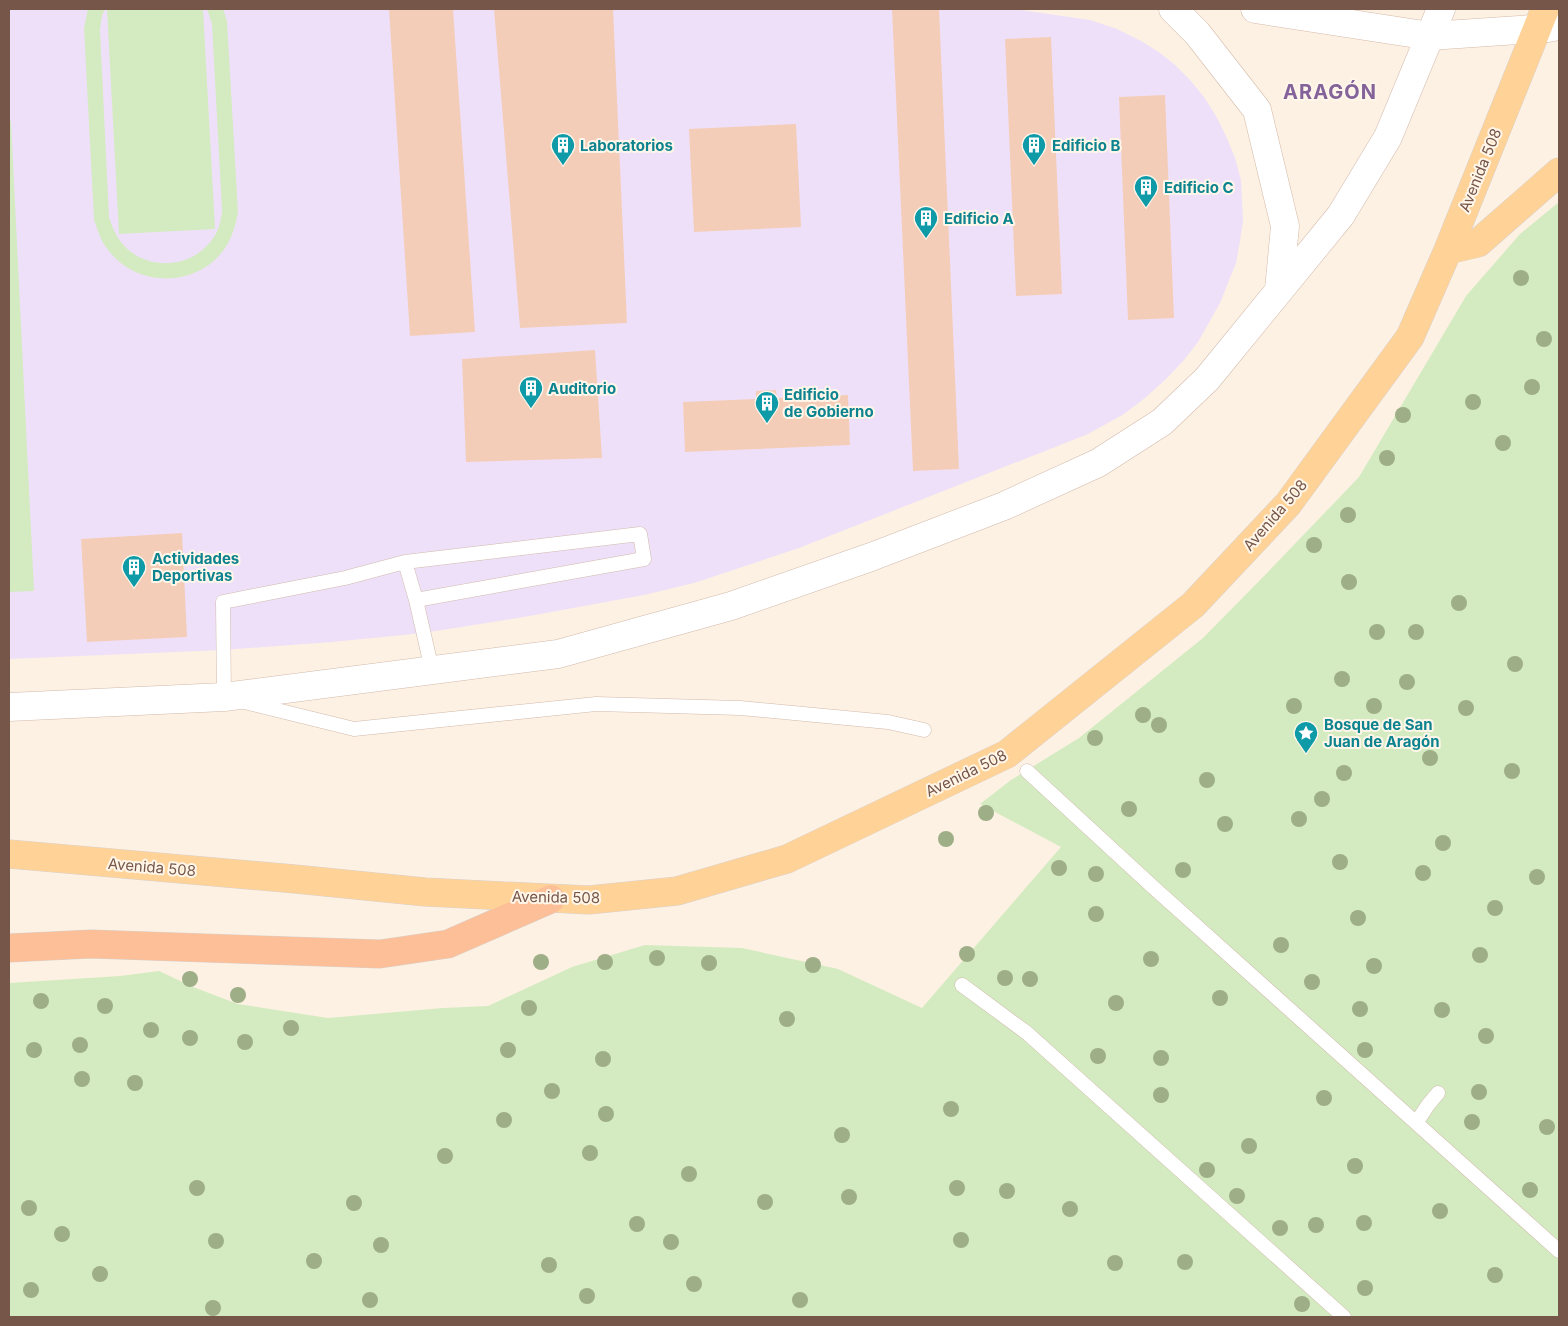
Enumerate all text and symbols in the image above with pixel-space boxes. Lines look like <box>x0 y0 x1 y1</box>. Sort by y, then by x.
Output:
district label: ARAGÓN <box>1283 79 1377 104</box>
street label: Avenida 508 <box>1455 125 1505 215</box>
building icon: Laboratorios <box>550 132 576 166</box>
building icon: Edificio B <box>1021 132 1047 166</box>
place label: Laboratorios <box>580 136 673 155</box>
place label: Edificio B <box>1052 136 1120 155</box>
building icon: Edificio C <box>1133 174 1159 208</box>
place label: Edificio C <box>1164 178 1234 197</box>
building icon: Edificio A <box>913 205 939 239</box>
place label: Edificio A <box>944 209 1014 228</box>
building icon: Auditorio <box>518 375 544 409</box>
place label: Auditorio <box>548 379 616 398</box>
place label: Edificio de Gobierno <box>784 385 874 421</box>
building icon: Edificio de Gobierno <box>754 390 780 424</box>
street label: Avenida 508 <box>1239 475 1311 555</box>
place label: Actividades Deportivas <box>152 549 239 585</box>
building icon: Actividades Deportivas <box>121 554 147 588</box>
place label: Bosque de San Juan de Aragón <box>1324 715 1439 751</box>
place icon: Bosque de San Juan de Aragón <box>1293 720 1319 754</box>
street label: Avenida 508 <box>922 745 1010 801</box>
street label: Avenida 508 <box>107 854 197 880</box>
street label: Avenida 508 <box>512 887 600 907</box>

